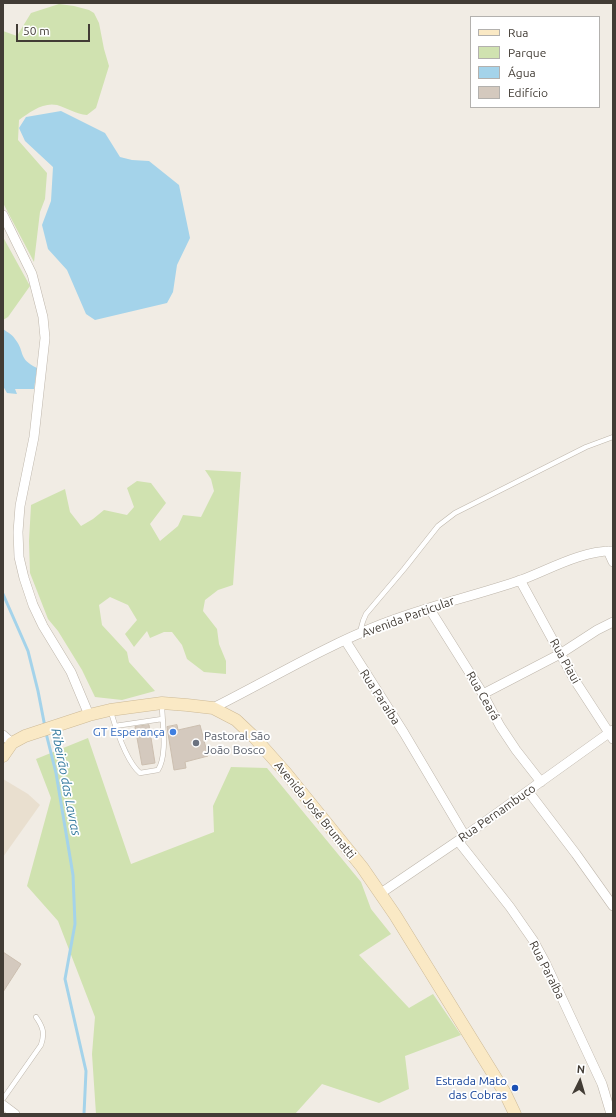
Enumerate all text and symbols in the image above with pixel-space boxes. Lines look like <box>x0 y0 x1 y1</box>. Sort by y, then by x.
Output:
scale bar <box>18 16 92 42</box>
legend <box>470 16 600 108</box>
text: 50 m <box>23 24 50 37</box>
text: Rua <box>508 26 529 39</box>
text: Parque <box>508 46 546 59</box>
text: Água <box>508 66 536 79</box>
text: Edifício <box>508 86 548 99</box>
street label: Avenida Particular <box>360 594 456 640</box>
street label: Rua Piaui <box>547 636 583 686</box>
street label: Rua Paraíba <box>357 667 403 727</box>
street label: Rua Ceará <box>463 669 503 723</box>
place label: GT Esperança <box>93 725 165 739</box>
water label: Ribeirão das Lavras <box>48 727 84 837</box>
marker: GT Esperança <box>168 727 178 737</box>
place label: Pastoral São João Bosco <box>204 729 270 757</box>
marker: Pastoral São João Bosco <box>191 738 201 748</box>
street label: Avenida José Brumatti <box>271 758 359 862</box>
street label: Rua Pernambuco <box>456 781 538 845</box>
street label: Rua Paraíba <box>526 939 568 1001</box>
north arrow <box>560 1061 600 1101</box>
text: N <box>576 1063 586 1075</box>
place label: Estrada Mato das Cobras <box>435 1074 507 1102</box>
marker: Estrada Mato das Cobras <box>510 1083 520 1093</box>

